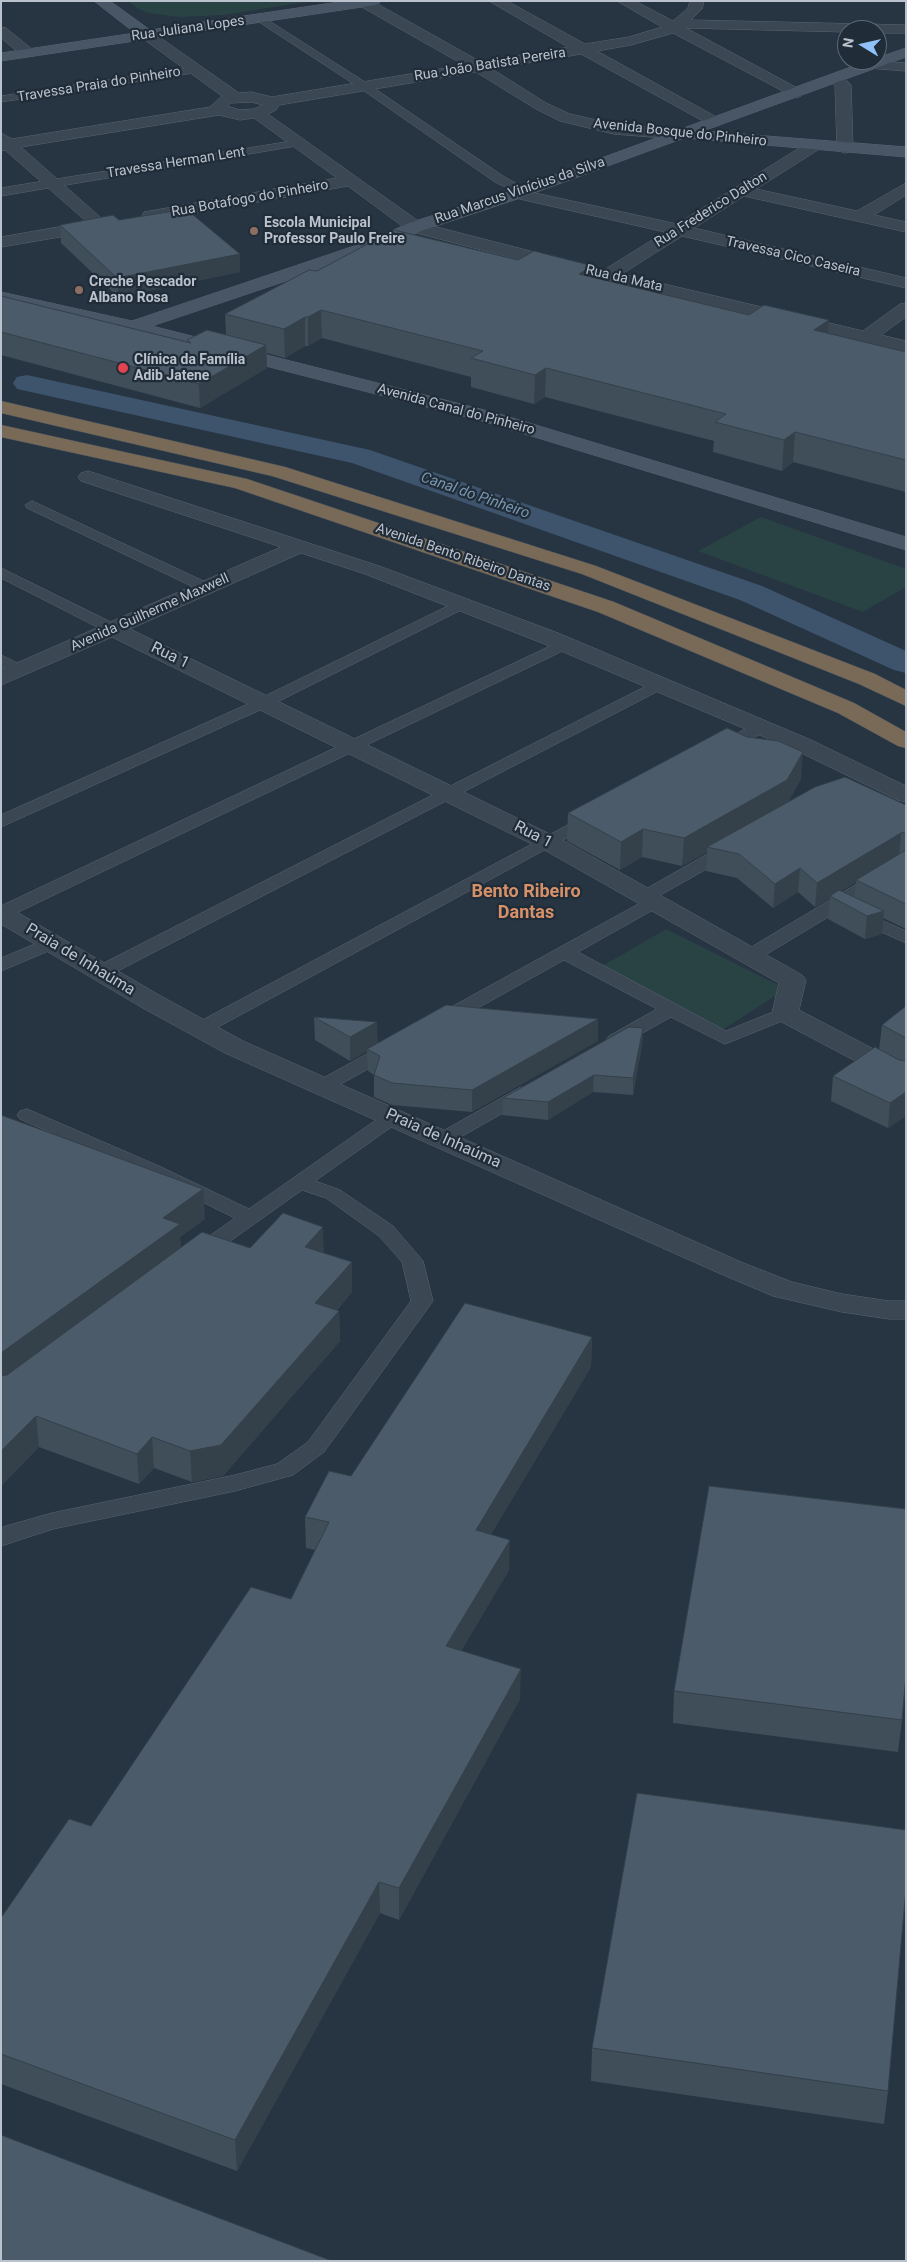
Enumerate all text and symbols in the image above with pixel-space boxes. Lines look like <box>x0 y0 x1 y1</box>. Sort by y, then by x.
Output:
street label: Rua Juliana Lopes <box>130 13 246 45</box>
north arrow <box>837 20 887 70</box>
text: N <box>839 37 857 49</box>
street label: Rua João Batista Pereira <box>413 45 567 85</box>
street label: Travessa Praia do Pinheiro <box>16 64 182 106</box>
street label: Avenida Bosque do Pinheiro <box>593 116 767 150</box>
street label: Travessa Herman Lent <box>106 144 246 182</box>
street label: Rua Marcus Vinícius da Silva <box>433 154 607 228</box>
street label: Rua Frederico Dalton <box>652 169 770 251</box>
street label: Rua Botafogo do Pinheiro <box>170 177 330 221</box>
place label: Escola Municipal Professor Paulo Freire <box>264 215 405 248</box>
marker: Escola Municipal Professor Paulo Freire <box>248 225 260 237</box>
street label: Travessa Cico Caseira <box>724 233 862 281</box>
street label: Rua da Mata <box>584 262 664 296</box>
place label: Creche Pescador Albano Rosa <box>89 274 196 306</box>
marker: Creche Pescador Albano Rosa <box>73 284 85 296</box>
place label: Clínica da Família Adib Jatene <box>134 352 245 384</box>
marker: Clínica da Família Adib Jatene <box>116 361 130 375</box>
street label: Avenida Canal do Pinheiro <box>375 381 537 439</box>
water label: Canal do Pinheiro <box>418 469 532 523</box>
street label: Avenida Bento Ribeiro Dantas <box>373 520 553 596</box>
street label: Avenida Guilherme Maxwell <box>68 570 232 656</box>
street label: Rua 1 <box>148 639 192 673</box>
street label: Rua 1 <box>511 817 555 853</box>
district label: Bento Ribeiro Dantas <box>471 881 581 924</box>
street label: Praia de Inhaúma <box>22 920 138 1000</box>
street label: Praia de Inhaúma <box>382 1105 504 1173</box>

